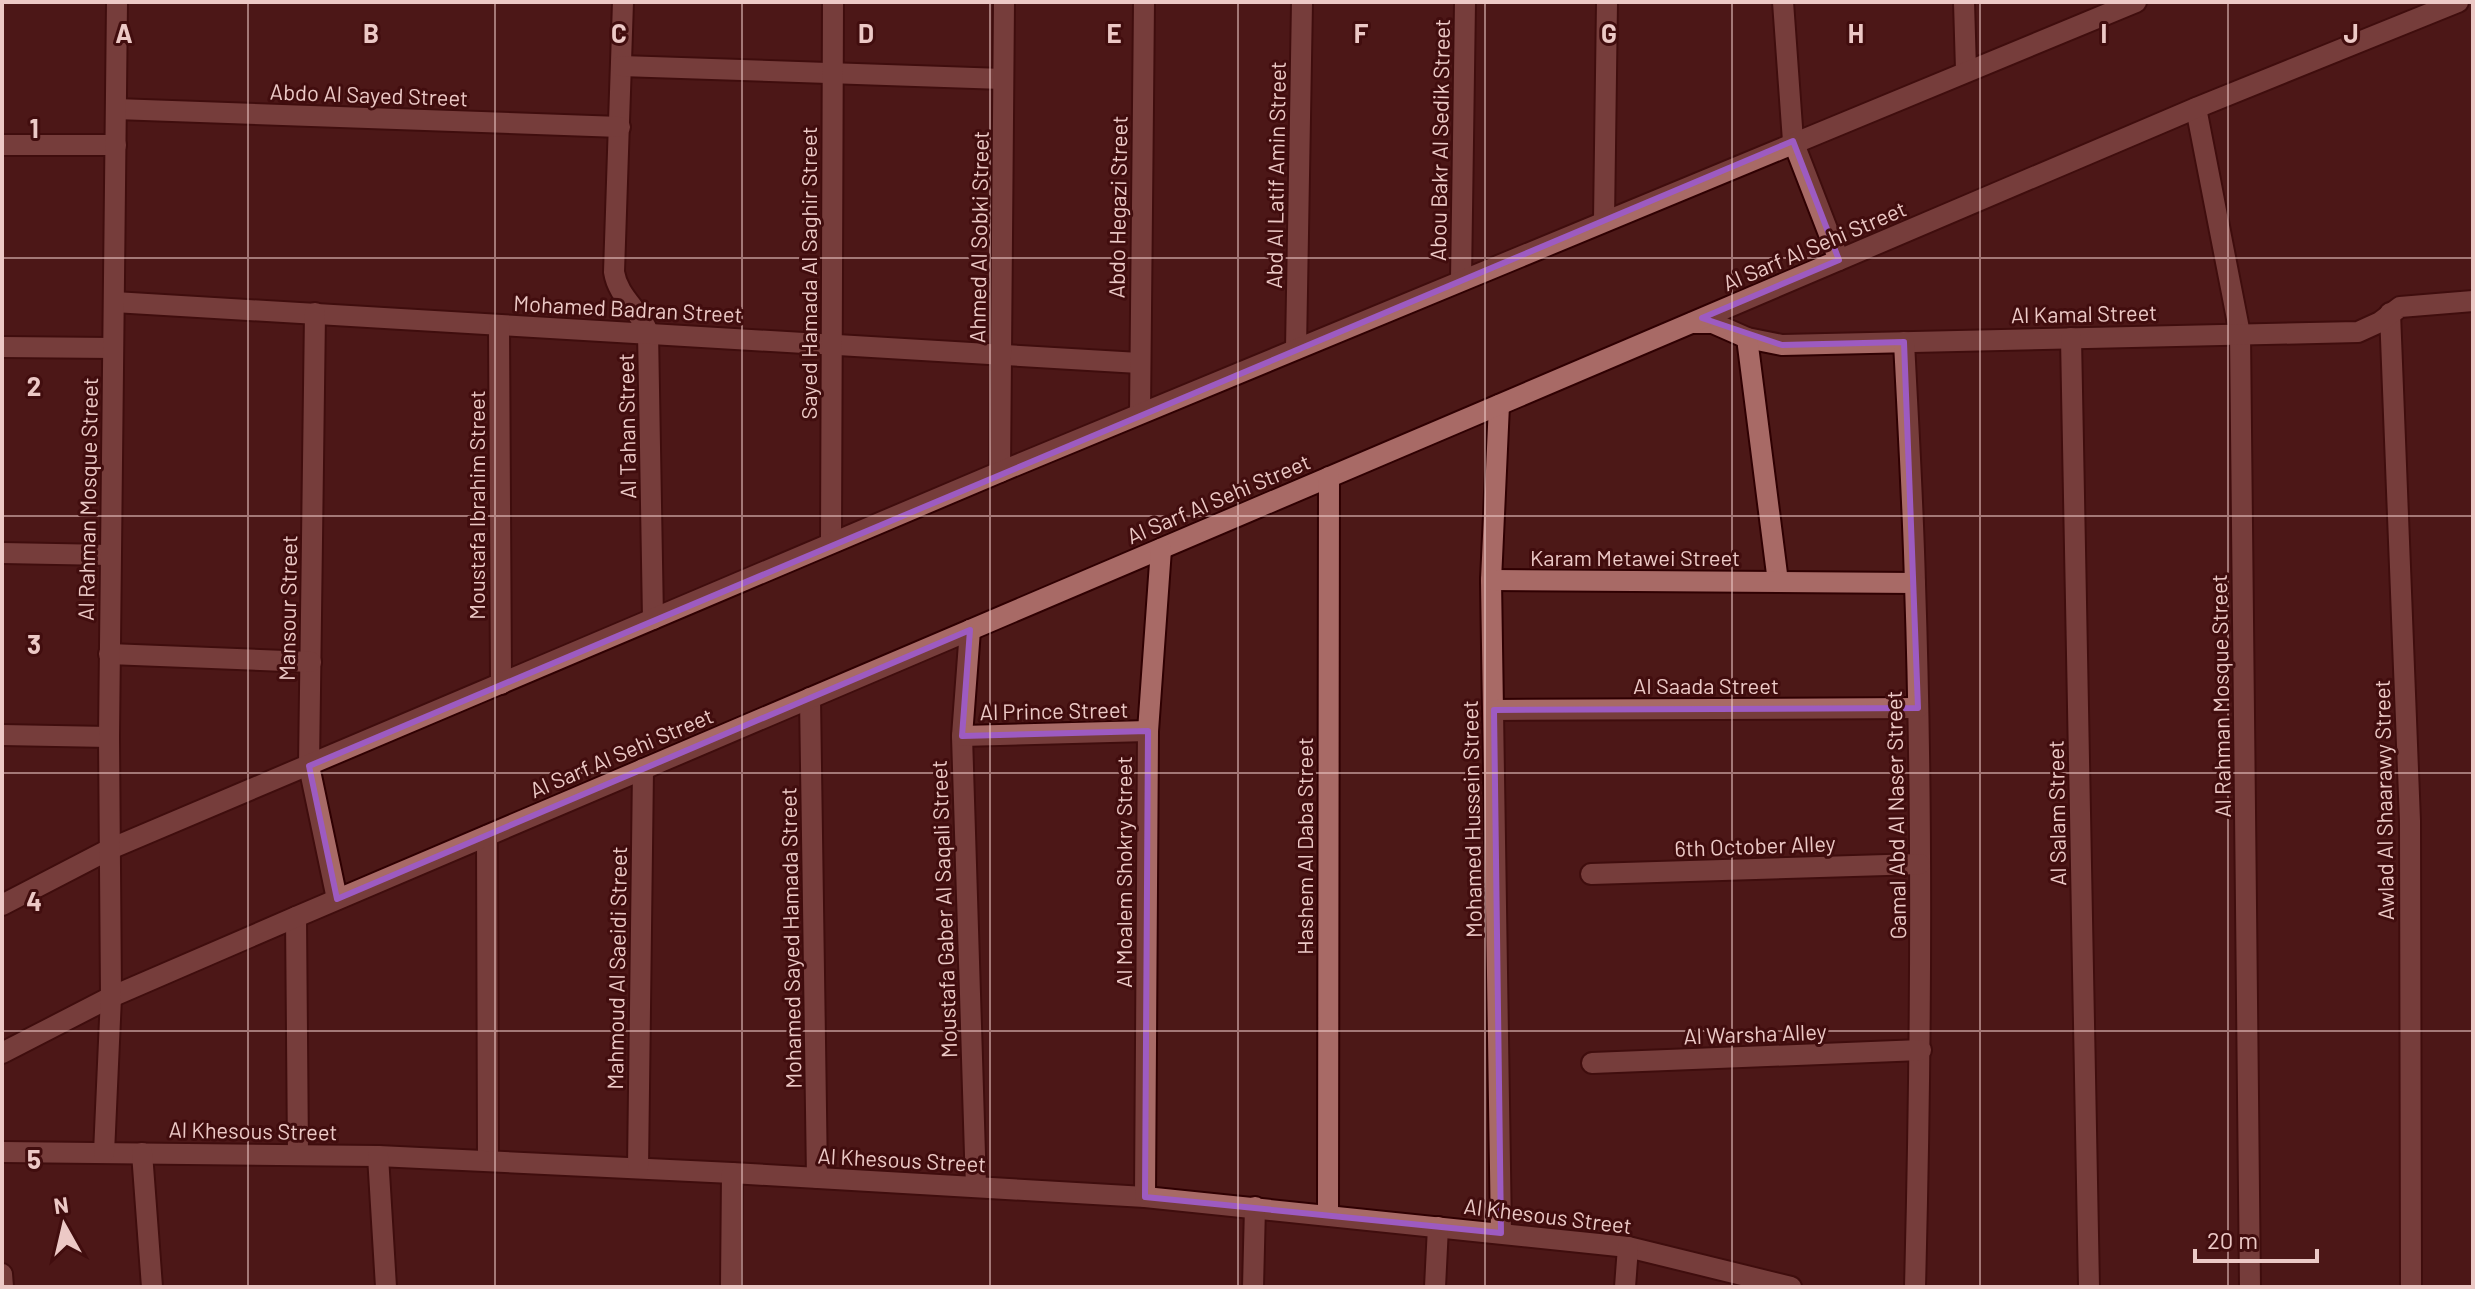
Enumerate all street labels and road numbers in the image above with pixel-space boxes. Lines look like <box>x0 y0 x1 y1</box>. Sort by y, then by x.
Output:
street label: Abou Bakr Al Sedik Street <box>1424 19 1454 261</box>
street label: Abd Al Latif Amin Street <box>1260 61 1290 289</box>
street label: Abdo Al Sayed Street <box>269 78 469 110</box>
street label: Abdo Hegazi Street <box>1102 115 1132 299</box>
street label: Sayed Hamada Al Saghir Street <box>795 126 821 420</box>
street label: Ahmed Al Sobki Street <box>963 131 993 343</box>
street label: Al Sarf Al Sehi Street <box>1718 195 1910 295</box>
street label: Mohamed Badran Street <box>513 289 743 327</box>
street label: Al Kamal Street <box>2011 299 2157 327</box>
street label: Al Tahan Street <box>612 353 640 499</box>
street label: Al Rahman Mosque Street <box>72 377 102 621</box>
street label: Moustafa Ibrahim Street <box>463 390 489 620</box>
street label: Al Sarf Al Sehi Street <box>1122 448 1314 548</box>
street label: Mansour Street <box>273 535 301 681</box>
street label: Karam Metawei Street <box>1530 544 1740 570</box>
street label: Al Rahman Mosque Street <box>2205 574 2235 818</box>
street label: Al Saada Street <box>1633 672 1779 698</box>
street label: Awlad Al Shaarawy Street <box>2368 679 2398 921</box>
street label: Gamal Abd Al Naser Street <box>1880 690 1910 940</box>
street label: Al Prince Street <box>979 696 1129 724</box>
street label: Mohamed Hussein Street <box>1456 700 1486 938</box>
street label: Al Sarf Al Sehi Street <box>525 702 717 802</box>
street label: Hashem Al Daba Street <box>1291 737 1317 955</box>
street label: Al Salam Street <box>2042 740 2070 886</box>
street label: Al Moalem Shokry Street <box>1110 756 1136 988</box>
street label: Moustafa Gaber Al Saqali Street <box>925 760 961 1058</box>
street label: Mohamed Sayed Hamada Street <box>774 787 806 1089</box>
street label: 6th October Alley <box>1674 829 1836 861</box>
street label: Mahmoud Al Saeidi Street <box>601 846 631 1090</box>
street label: Al Warsha Alley <box>1683 1018 1827 1048</box>
street label: Al Khesous Street <box>168 1116 338 1144</box>
street label: Al Khesous Street <box>817 1142 987 1176</box>
street label: Al Khesous Street <box>1463 1192 1633 1238</box>

